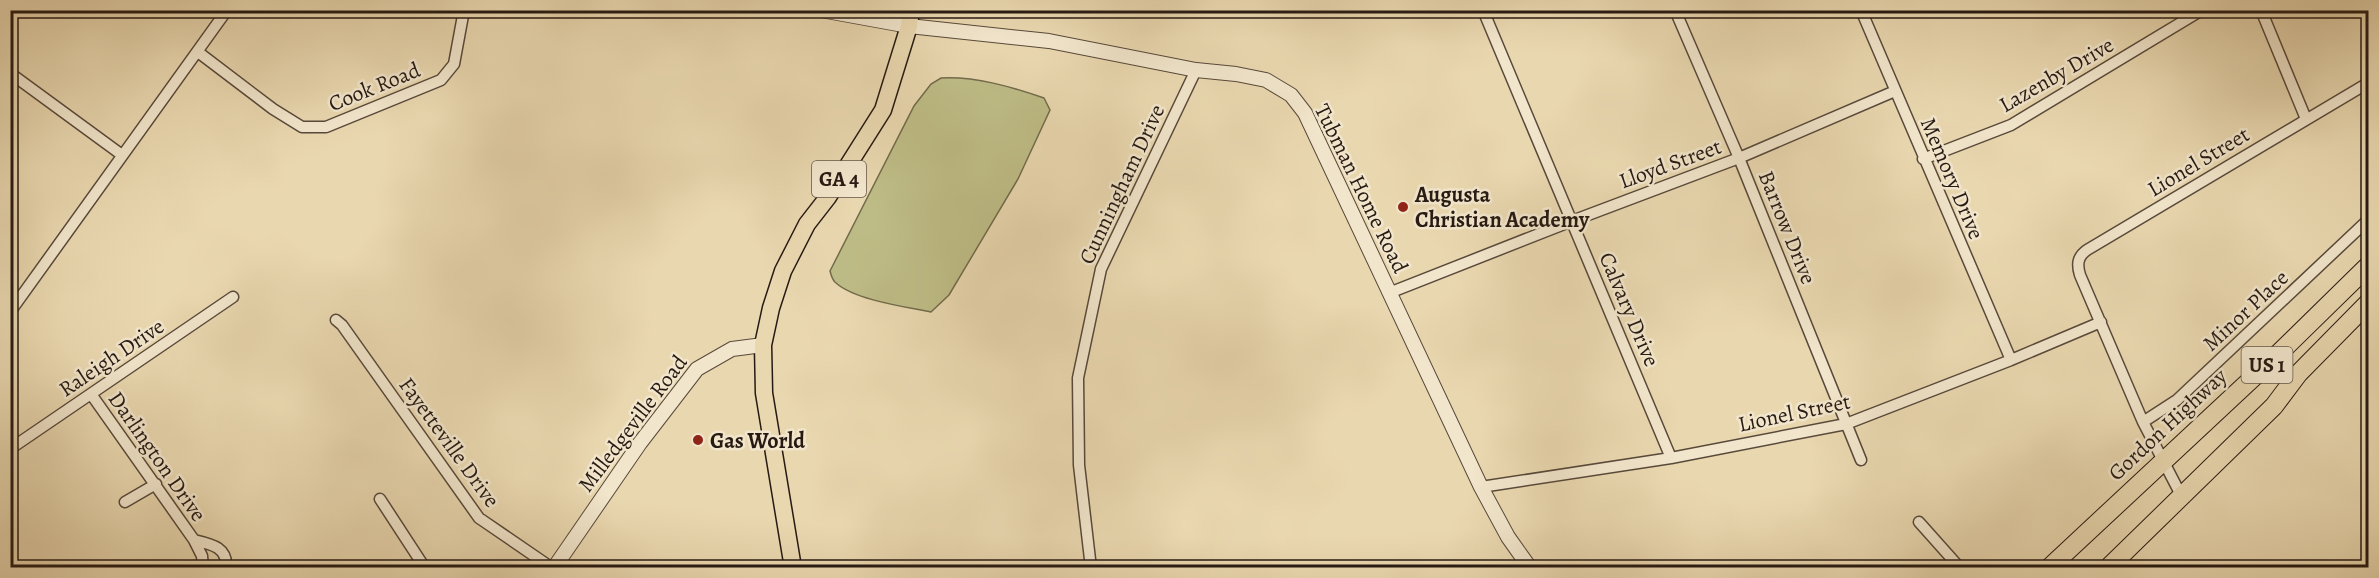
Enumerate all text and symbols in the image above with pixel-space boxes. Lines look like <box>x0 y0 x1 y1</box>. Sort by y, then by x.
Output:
street label: Lazenby Drive <box>1994 30 2119 120</box>
street label: Cook Road <box>324 55 425 119</box>
street label: Tubman Home Road <box>1307 99 1415 278</box>
street label: Cunningham Drive <box>1072 100 1172 269</box>
street label: Memory Drive <box>1913 113 1991 244</box>
street label: Lionel Street <box>2142 120 2255 204</box>
street label: Lloyd Street <box>1615 132 1726 196</box>
road number: GA 4 <box>812 161 866 197</box>
street label: Barrow Drive <box>1751 166 1823 289</box>
place label: Augusta Christian Academy <box>1414 180 1590 235</box>
marker: Augusta Christian Academy <box>1396 200 1410 214</box>
street label: Calvary Drive <box>1592 248 1667 371</box>
street label: Minor Place <box>2196 263 2295 358</box>
street label: Raleigh Drive <box>53 312 170 404</box>
road number: US 1 <box>2242 347 2292 383</box>
street label: Milledgeville Road <box>571 349 694 498</box>
street label: Gordon Highway <box>2102 362 2234 488</box>
street label: Fayetteville Drive <box>392 371 507 514</box>
street label: Darlington Drive <box>101 385 213 528</box>
street label: Lionel Street <box>1735 386 1853 440</box>
place label: Gas World <box>710 426 805 456</box>
marker: Gas World <box>691 433 705 447</box>

